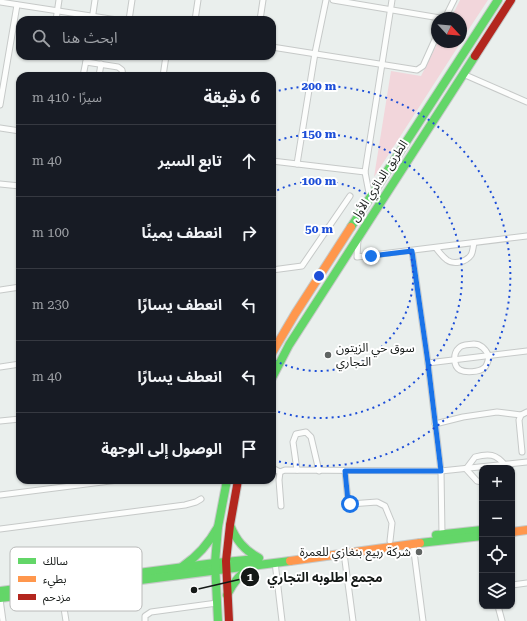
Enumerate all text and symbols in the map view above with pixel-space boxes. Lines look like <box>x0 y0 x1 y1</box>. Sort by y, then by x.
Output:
north arrow <box>431 12 467 48</box>
search box <box>16 16 276 60</box>
icon: search <box>30 27 52 49</box>
text: ابحث هنا <box>62 29 117 47</box>
text: 200 m <box>302 79 337 93</box>
text: 6 دقيقة <box>203 87 260 107</box>
text: سيرًا · 410 m <box>32 90 102 105</box>
text: 150 m <box>302 127 337 141</box>
street label: الطريق الدائري الأول <box>348 138 413 226</box>
icon: ahead <box>238 150 260 172</box>
text: تابع السير <box>158 152 222 170</box>
text: 40 m <box>32 153 62 168</box>
text: 100 m <box>302 174 337 188</box>
icon: right <box>238 222 260 244</box>
text: 50 m <box>305 222 333 236</box>
text: انعطف يمينًا <box>142 224 222 242</box>
text: 100 m <box>32 225 69 240</box>
route end <box>362 247 380 265</box>
centre of rings <box>312 269 326 283</box>
icon: left <box>238 294 260 316</box>
text: انعطف يسارًا <box>138 296 222 314</box>
text: 230 m <box>32 297 69 312</box>
place label: سوق حي الزيتون التجاري <box>336 341 415 372</box>
marker: سوق حي الزيتون التجاري <box>323 350 333 360</box>
icon: left <box>238 366 260 388</box>
text: انعطف يسارًا <box>138 368 222 386</box>
text: 40 m <box>32 369 62 384</box>
icon: arrive <box>238 438 260 460</box>
text: الوصول إلى الوجهة <box>101 440 222 458</box>
map controls <box>479 465 515 609</box>
button: + <box>479 465 515 501</box>
route start <box>341 495 359 513</box>
button: − <box>479 501 515 537</box>
button: locate <box>479 537 515 573</box>
place label: شركة ربيع بنغازي للعمرة <box>300 545 411 562</box>
legend <box>10 547 142 611</box>
marker: شركة ربيع بنغازي للعمرة <box>414 547 424 557</box>
text: سالك <box>43 555 68 568</box>
callout: مجمع اطلوبه التجاري <box>240 565 391 590</box>
text: 1 <box>247 570 254 584</box>
text: مجمع اطلوبه التجاري <box>267 570 383 588</box>
text: بطيء <box>43 573 66 589</box>
button: layers <box>479 573 515 609</box>
text: مزدحم <box>43 591 71 606</box>

